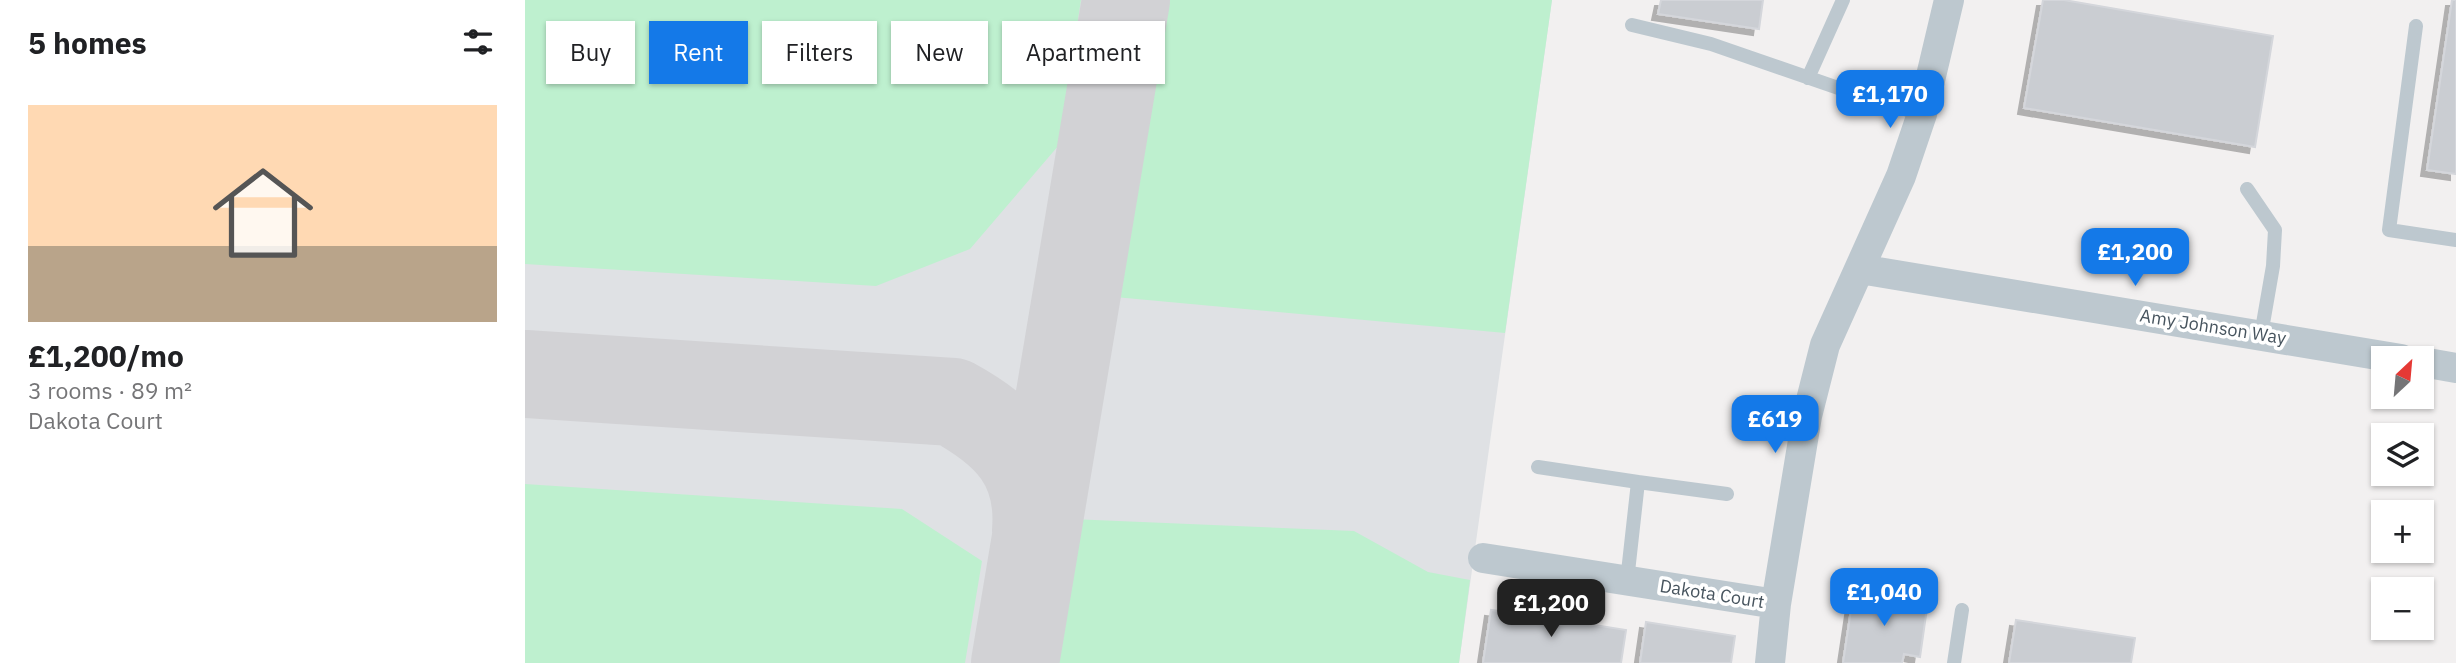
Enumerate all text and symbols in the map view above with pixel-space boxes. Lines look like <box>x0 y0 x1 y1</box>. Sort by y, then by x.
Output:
chip: Buy <box>546 21 635 84</box>
chip: Rent <box>649 21 748 84</box>
chip: Filters <box>762 21 877 84</box>
chip: New <box>891 21 988 84</box>
chip: Apartment <box>1002 21 1165 84</box>
text: 5 homes <box>28 23 147 62</box>
icon: filters <box>459 23 497 61</box>
pin: £1,170 <box>1833 71 1947 130</box>
text: £1,170 <box>1852 78 1928 108</box>
icon: home <box>200 150 326 276</box>
pin: £1,200 <box>2078 229 2192 288</box>
text: £1,200 <box>2097 236 2173 266</box>
street label: Amy Johnson Way <box>2138 304 2288 349</box>
text: £1,200/mo <box>28 336 184 375</box>
north arrow <box>2371 346 2434 410</box>
map controls <box>2371 346 2434 640</box>
text: 3 rooms · 89 m² <box>28 375 192 405</box>
pin: £619 <box>1734 396 1816 455</box>
text: £619 <box>1748 403 1802 433</box>
text: Dakota Court <box>28 405 163 435</box>
button: layers <box>2371 423 2434 486</box>
button: + <box>2371 500 2434 563</box>
pin: £1,040 <box>1827 568 1941 628</box>
street label: Dakota Court <box>1658 574 1766 613</box>
text: £1,040 <box>1846 576 1922 606</box>
button: − <box>2371 577 2434 640</box>
pin: £1,200 <box>1494 580 1608 639</box>
text: £1,200 <box>1513 587 1589 617</box>

